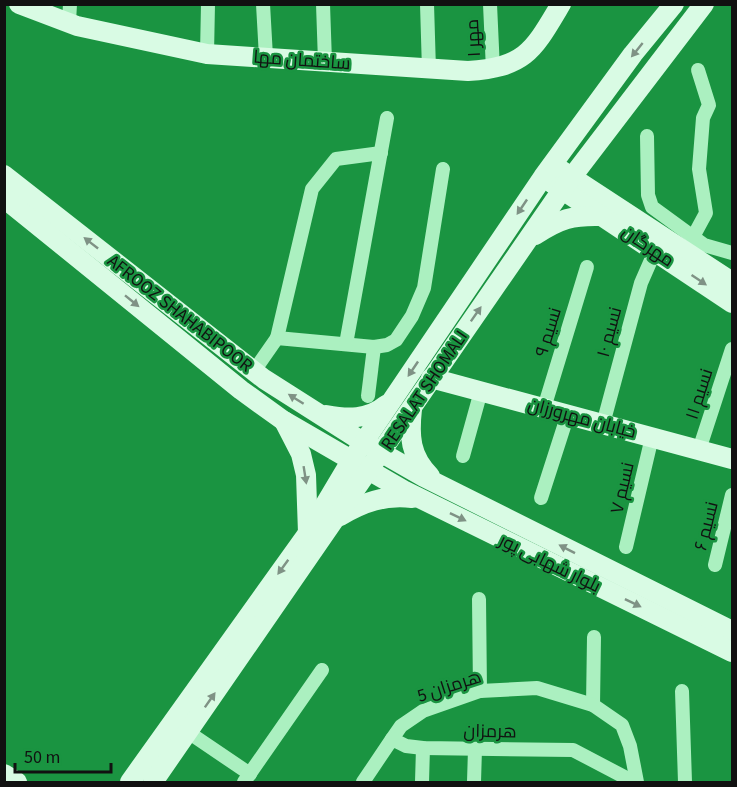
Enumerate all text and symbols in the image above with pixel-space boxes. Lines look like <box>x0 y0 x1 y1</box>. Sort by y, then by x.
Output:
street label: مهر ۱ <box>460 18 487 58</box>
one-way arrow <box>631 42 643 57</box>
street label: ساختمان مها <box>253 45 351 76</box>
one-way arrow <box>516 199 528 215</box>
street label: مهرگان <box>617 220 679 273</box>
one-way arrow <box>84 237 99 249</box>
street label: AFROOZ SHAHABIPOOR <box>102 249 258 378</box>
one-way arrow <box>690 275 707 286</box>
one-way arrow <box>124 294 139 306</box>
street label: نسیم ۹ <box>529 304 568 360</box>
street label: نسیم ۱۰ <box>591 304 628 360</box>
one-way arrow <box>470 307 482 323</box>
street label: RESALAT SHOMALI <box>375 325 474 455</box>
one-way arrow <box>407 360 419 376</box>
street label: نسیم ۱۱ <box>680 365 719 423</box>
street label: خیابان مهرورزان <box>525 392 639 445</box>
one-way arrow <box>288 394 304 405</box>
street label: نسیم ۷ <box>604 460 641 516</box>
one-way arrow <box>300 465 309 484</box>
street label: نسیم ۶ <box>688 499 725 553</box>
one-way arrow <box>449 512 467 522</box>
street label: بلوار شهابی پور <box>494 528 605 599</box>
one-way arrow <box>559 544 576 554</box>
one-way arrow <box>277 559 289 575</box>
one-way arrow <box>624 598 642 608</box>
street label: هرمزان 5 <box>414 664 484 709</box>
one-way arrow <box>204 692 216 708</box>
street label: هرمزان <box>463 719 517 744</box>
scale bar <box>15 736 111 774</box>
text: 50 m <box>24 745 60 770</box>

